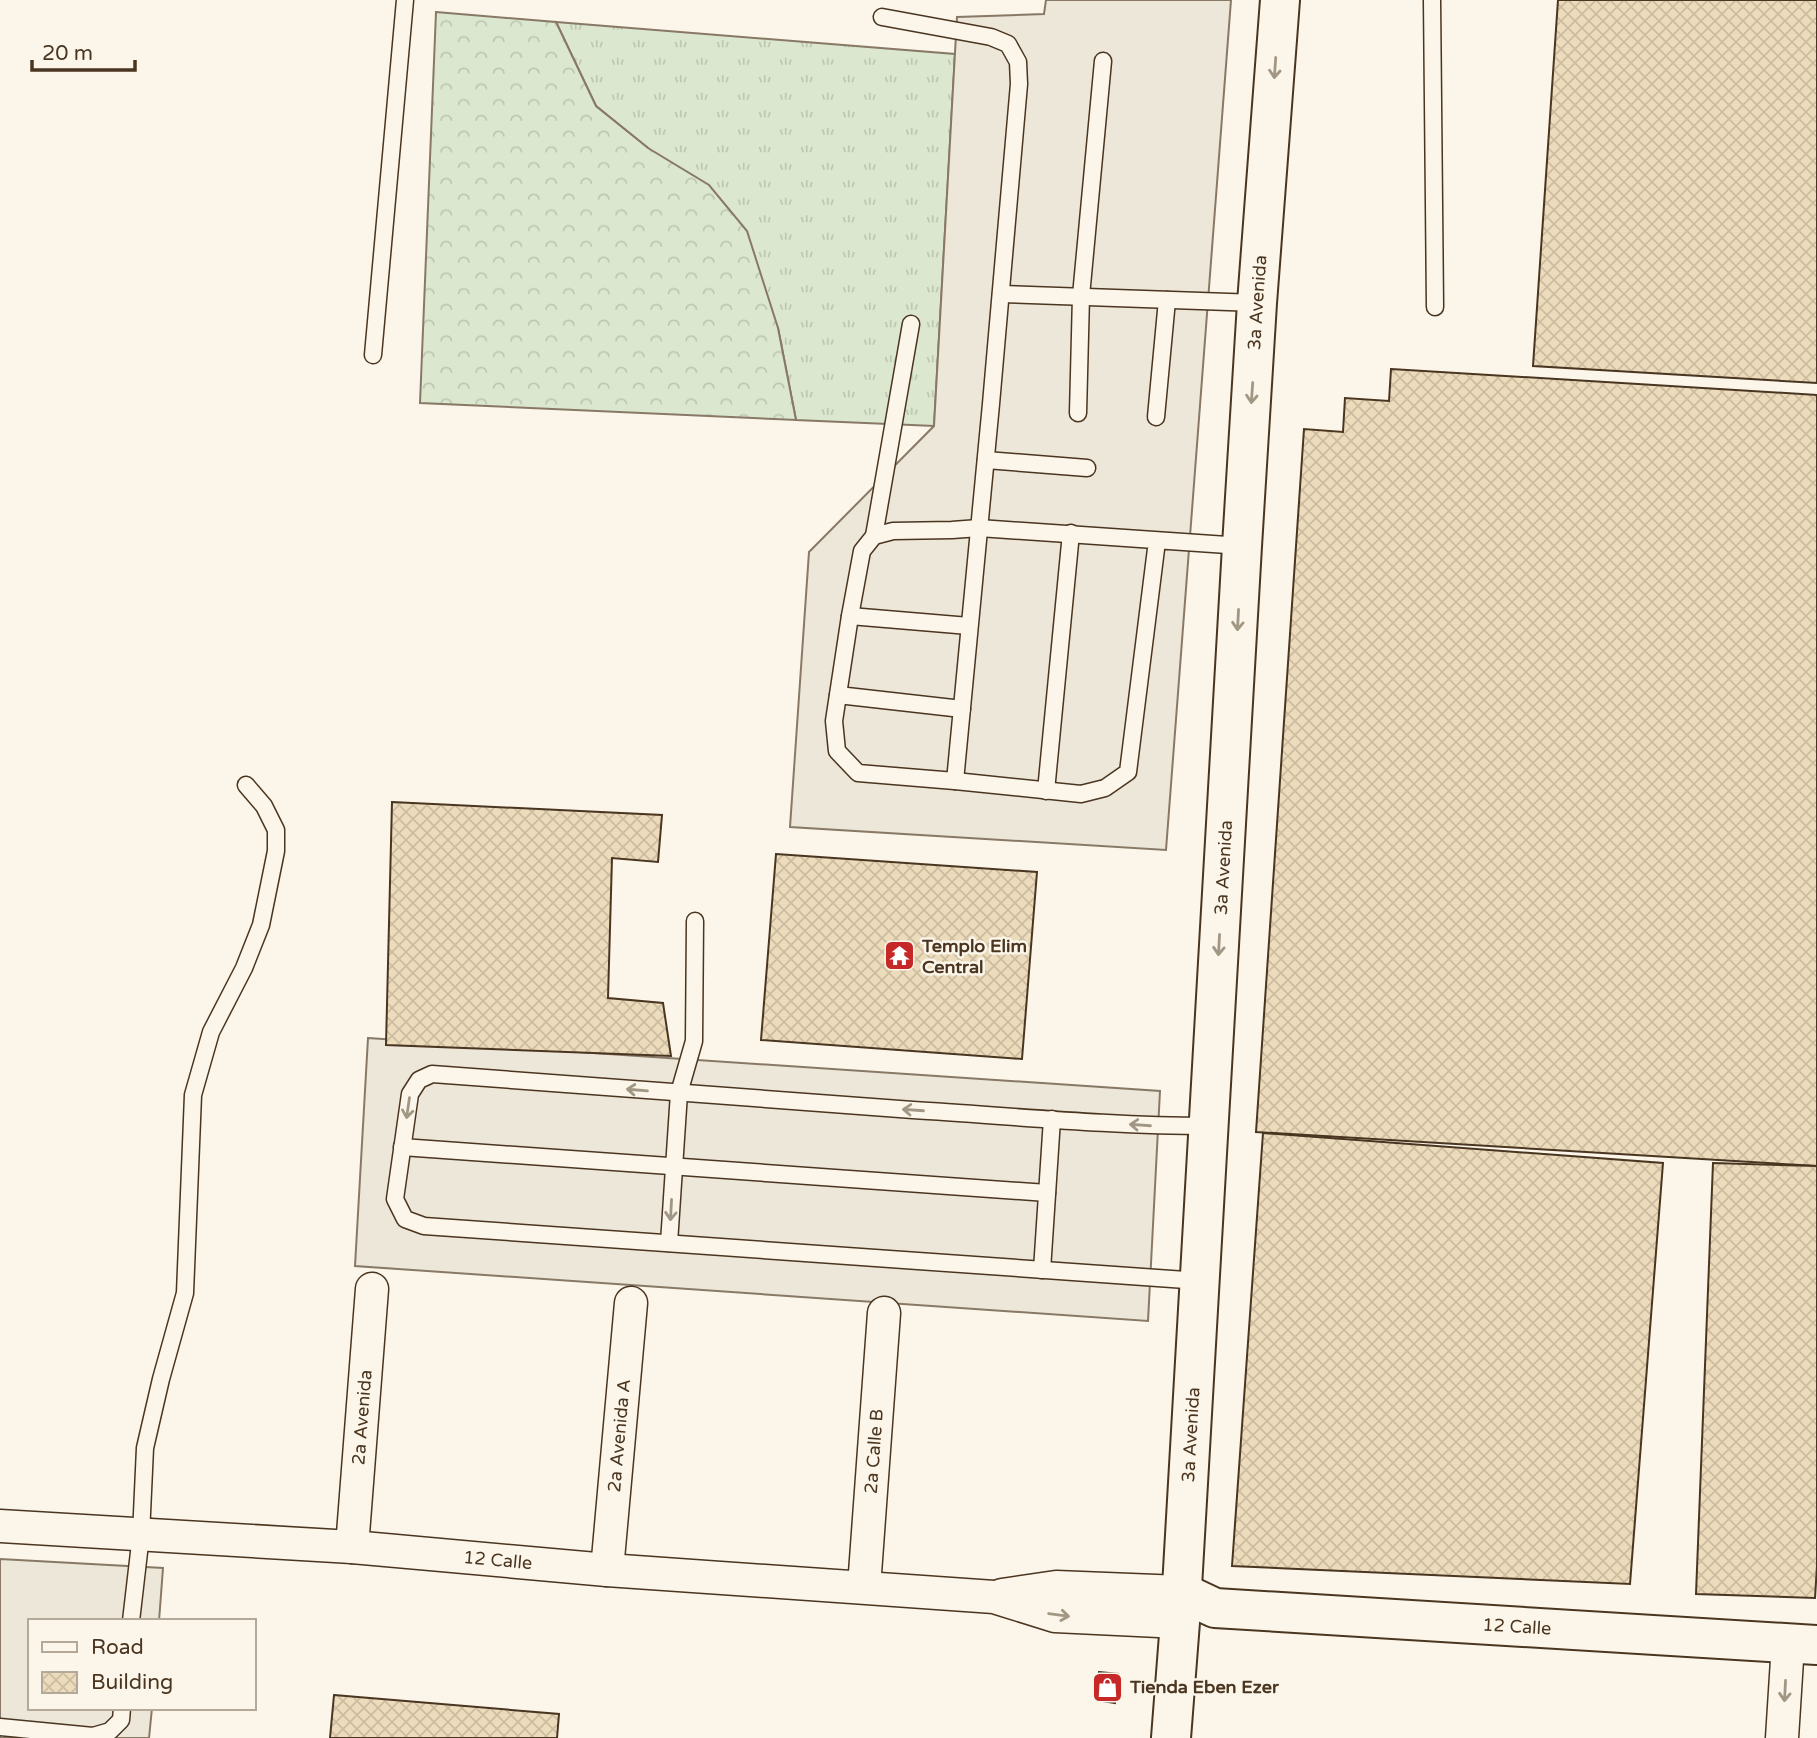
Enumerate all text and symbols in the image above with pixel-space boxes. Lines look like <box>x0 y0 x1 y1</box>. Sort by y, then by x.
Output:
scale bar <box>32 28 135 72</box>
text: 20 m <box>42 41 93 66</box>
one-way arrow <box>1268 56 1281 79</box>
street label: 3a Avenida <box>1243 254 1272 351</box>
one-way arrow <box>1245 381 1258 403</box>
one-way arrow <box>1231 608 1244 631</box>
street label: 3a Avenida <box>1210 819 1237 916</box>
one-way arrow <box>1212 933 1225 955</box>
place label: Templo Elim Central <box>921 935 1027 978</box>
temple icon: Templo Elim Central <box>882 939 916 973</box>
one-way arrow <box>627 1083 649 1096</box>
one-way arrow <box>401 1096 414 1119</box>
one-way arrow <box>902 1103 925 1116</box>
one-way arrow <box>1129 1118 1152 1131</box>
one-way arrow <box>664 1198 677 1221</box>
street label: 2a Avenida <box>347 1369 377 1466</box>
street label: 2a Avenida A <box>603 1378 635 1493</box>
street label: 3a Avenida <box>1177 1386 1205 1483</box>
street label: 2a Calle B <box>860 1408 888 1495</box>
street label: 12 Calle <box>462 1546 533 1574</box>
one-way arrow <box>1048 1609 1070 1622</box>
street label: 12 Calle <box>1482 1613 1552 1640</box>
legend <box>28 1619 256 1710</box>
text: Road <box>91 1635 144 1660</box>
text: Building <box>91 1670 173 1695</box>
shop icon: Tienda Eben Ezer <box>1090 1670 1124 1704</box>
place label: Tienda Eben Ezer <box>1129 1676 1280 1698</box>
one-way arrow <box>1778 1679 1791 1702</box>

